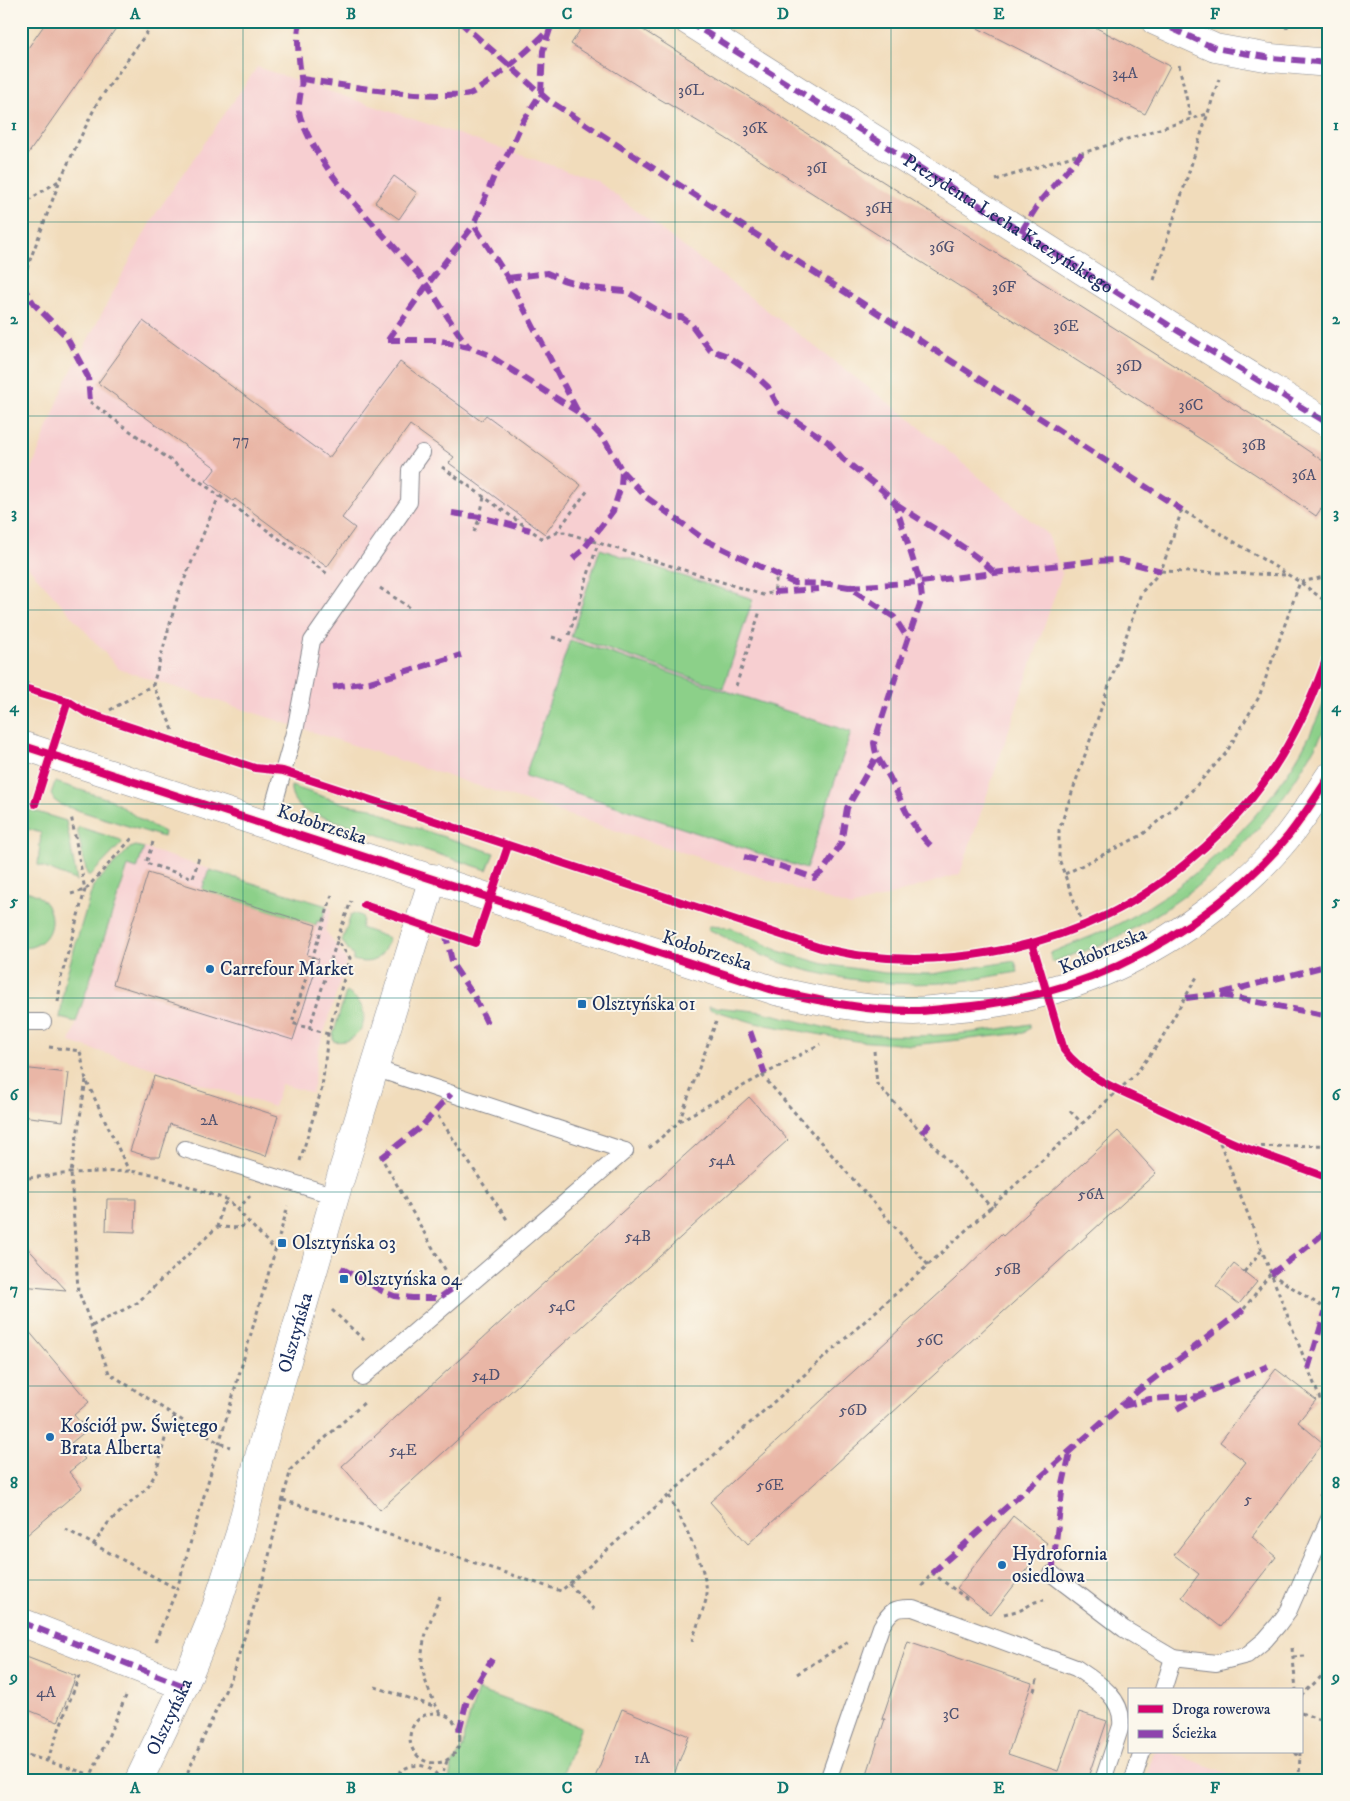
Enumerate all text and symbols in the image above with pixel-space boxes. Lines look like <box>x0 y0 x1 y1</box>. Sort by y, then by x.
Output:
text: A <box>129 4 141 24</box>
text: B <box>346 4 356 24</box>
text: C <box>562 4 572 24</box>
text: D <box>777 4 789 24</box>
text: E <box>993 4 1005 24</box>
text: F <box>1210 4 1220 24</box>
house number: 34A <box>1112 63 1138 83</box>
house number: 36L <box>678 80 704 100</box>
text: 1 <box>11 115 17 135</box>
text: 1 <box>1333 115 1339 135</box>
house number: 36K <box>742 118 769 138</box>
street label: Prezydenta Lecha Kaczyńskiego <box>899 149 1118 299</box>
house number: 36I <box>807 158 828 178</box>
house number: 36H <box>865 198 893 218</box>
house number: 36G <box>929 237 955 257</box>
house number: 36F <box>992 277 1016 297</box>
text: 2 <box>10 309 19 329</box>
text: 2 <box>1332 309 1341 329</box>
house number: 36E <box>1053 316 1079 336</box>
house number: 36D <box>1116 356 1142 376</box>
house number: 36C <box>1179 395 1203 415</box>
house number: 77 <box>233 430 249 450</box>
house number: 36B <box>1242 435 1266 455</box>
house number: 36A <box>1292 465 1317 485</box>
text: 3 <box>11 503 17 523</box>
text: 3 <box>1333 503 1339 523</box>
text: 4 <box>8 697 19 717</box>
text: 4 <box>1330 697 1341 717</box>
street label: Kołobrzeska <box>274 800 370 850</box>
text: 5 <box>9 891 18 911</box>
text: 5 <box>1331 891 1340 911</box>
street label: Kołobrzeska <box>1056 922 1150 980</box>
street label: Kołobrzeska <box>659 926 755 976</box>
place label: Carrefour Market <box>220 958 354 981</box>
marker: Carrefour Market <box>204 963 216 975</box>
place label: Olsztyńska 01 <box>592 993 696 1016</box>
marker: Olsztyńska 01 <box>576 998 588 1010</box>
text: 6 <box>10 1085 20 1105</box>
text: 6 <box>1332 1085 1342 1105</box>
house number: 2A <box>200 1110 219 1130</box>
house number: 54A <box>709 1150 736 1170</box>
house number: 56A <box>1078 1184 1105 1204</box>
house number: 54B <box>625 1226 651 1246</box>
place label: Olsztyńska 03 <box>292 1232 396 1255</box>
marker: Olsztyńska 03 <box>276 1237 288 1249</box>
house number: 56B <box>995 1259 1021 1279</box>
place label: Olsztyńska 04 <box>354 1268 463 1291</box>
marker: Olsztyńska 04 <box>338 1273 350 1285</box>
text: 7 <box>10 1279 18 1299</box>
text: 7 <box>1332 1279 1340 1299</box>
street label: Olsztyńska <box>273 1290 318 1376</box>
house number: 54C <box>549 1296 575 1316</box>
house number: 56C <box>917 1330 943 1350</box>
house number: 54D <box>472 1365 500 1385</box>
house number: 56D <box>839 1400 867 1420</box>
place label: Kościół pw. Świętego Brata Alberta <box>60 1413 218 1460</box>
marker: Kościół pw. Świętego Brata Alberta <box>44 1431 56 1443</box>
house number: 54E <box>389 1440 417 1460</box>
text: 8 <box>10 1473 18 1493</box>
text: 8 <box>1332 1473 1340 1493</box>
house number: 56E <box>756 1475 784 1495</box>
house number: 5 <box>1244 1489 1252 1509</box>
place label: Hydrofornia osiedlowa <box>1012 1543 1107 1588</box>
marker: Hydrofornia osiedlowa <box>996 1559 1008 1571</box>
text: 9 <box>9 1667 18 1687</box>
text: 9 <box>1331 1667 1340 1687</box>
street label: Olsztyńska <box>141 1675 197 1759</box>
house number: 4A <box>36 1682 57 1702</box>
legend <box>1128 1688 1302 1754</box>
text: Droga rowerowa <box>1172 1700 1271 1719</box>
house number: 3C <box>943 1704 959 1724</box>
text: Ścieżka <box>1172 1723 1217 1743</box>
house number: 1A <box>634 1748 651 1768</box>
text: A <box>129 1778 141 1798</box>
text: B <box>346 1778 356 1798</box>
text: C <box>562 1778 572 1798</box>
text: D <box>777 1778 789 1798</box>
text: E <box>993 1778 1005 1798</box>
text: F <box>1210 1778 1220 1798</box>

